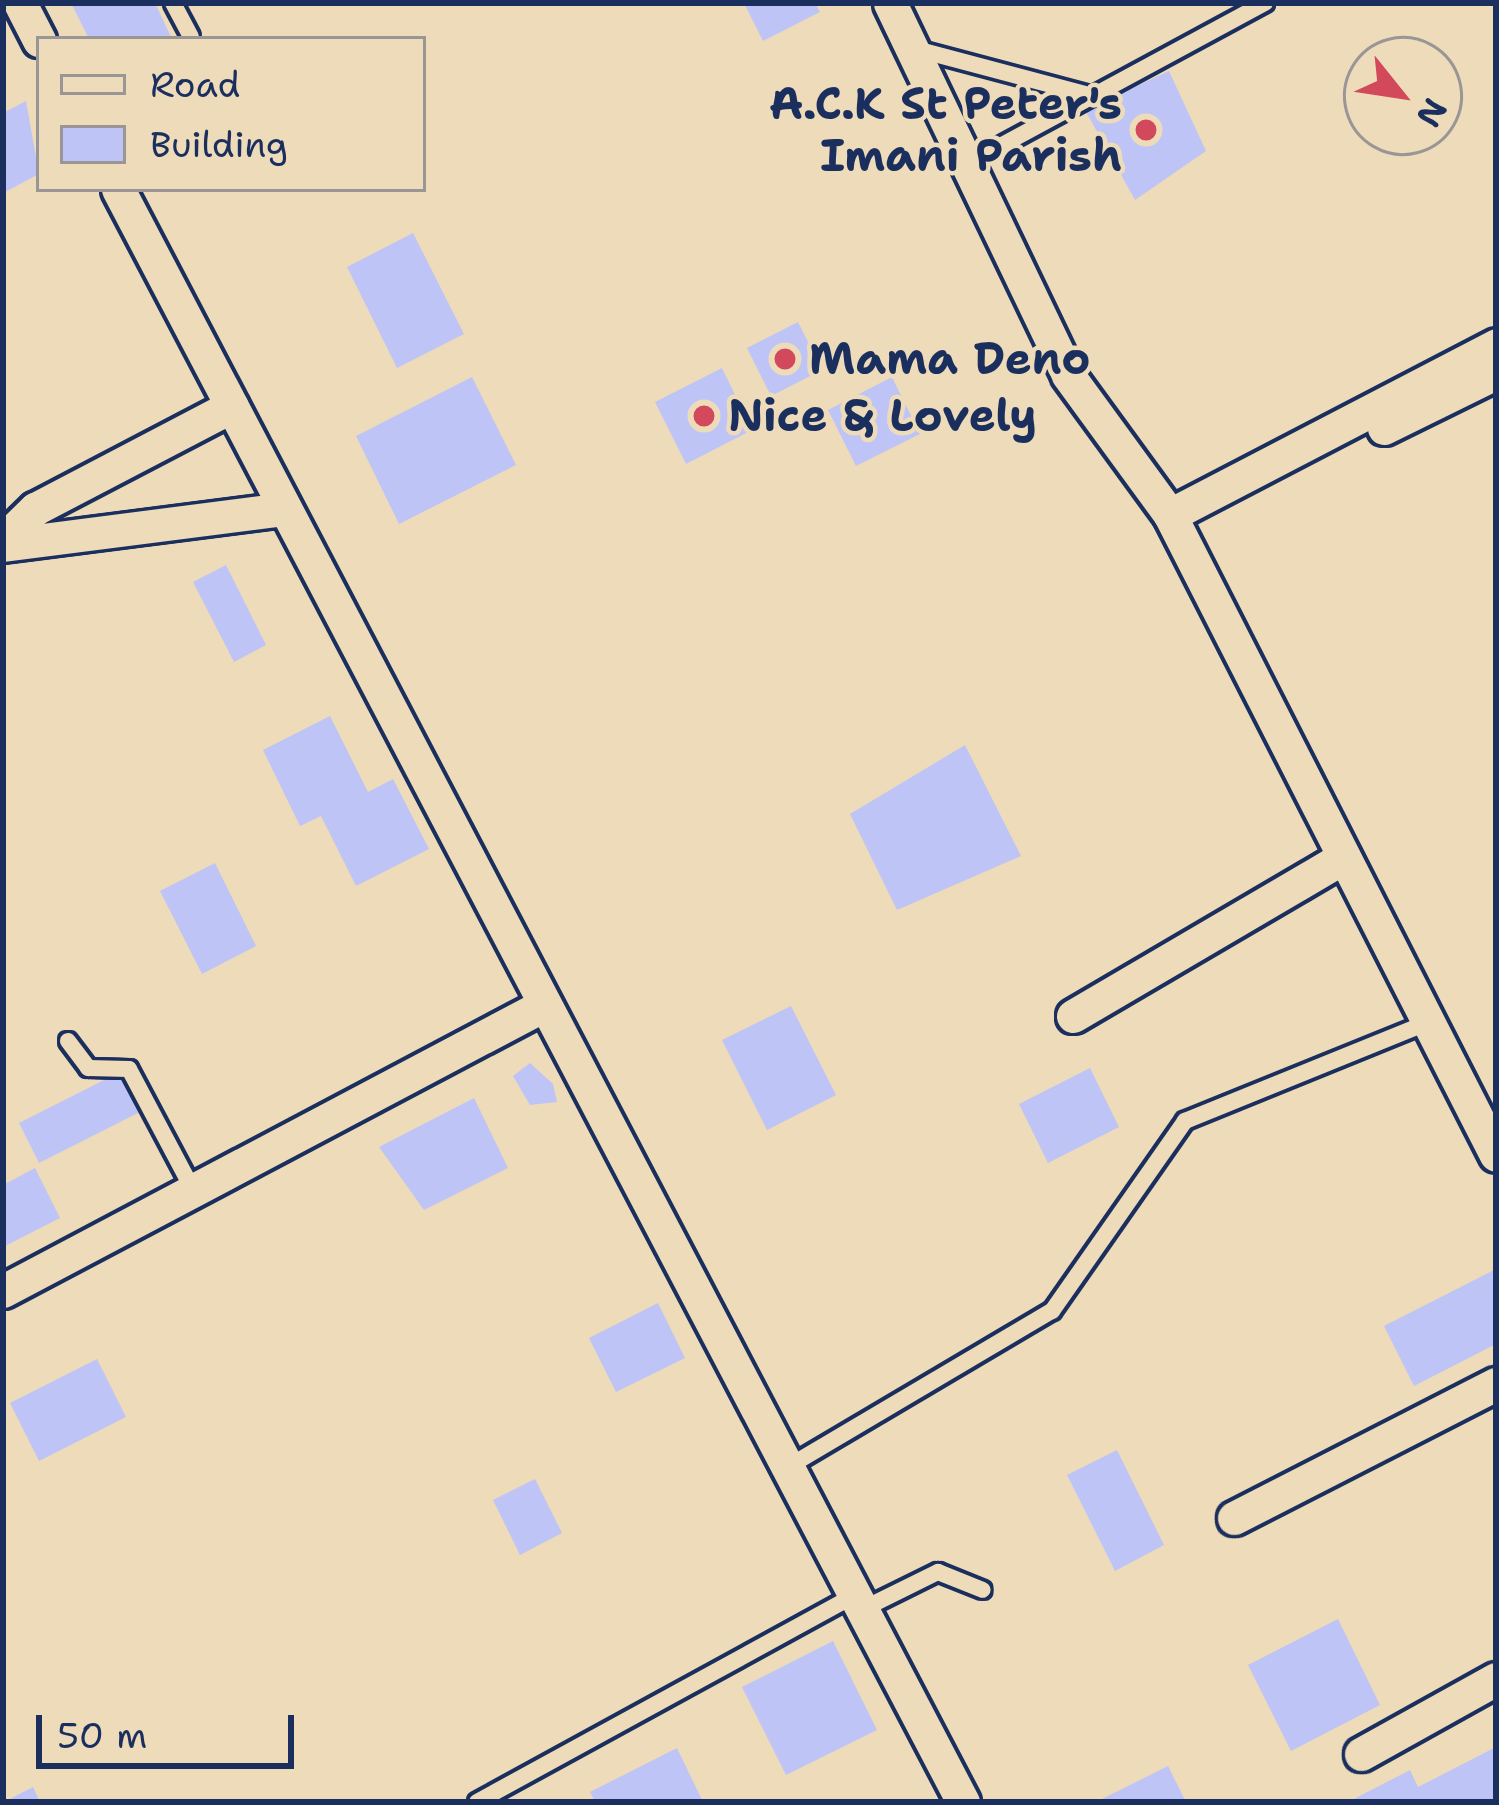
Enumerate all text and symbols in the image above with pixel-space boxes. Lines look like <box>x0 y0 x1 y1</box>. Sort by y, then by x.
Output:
legend <box>36 36 426 192</box>
north arrow <box>1343 36 1463 156</box>
text: Road <box>150 60 240 109</box>
place label: A.C.K St Peter's Imani Parish <box>769 77 1122 183</box>
text: N <box>1406 90 1458 135</box>
marker: A.C.K St Peter's Imani Parish <box>1133 117 1159 143</box>
text: Building <box>150 120 288 169</box>
place label: Mama Deno <box>809 332 1090 386</box>
marker: Mama Deno <box>772 346 798 372</box>
place label: Nice & Lovely <box>728 389 1037 443</box>
marker: Nice & Lovely <box>691 403 717 429</box>
scale bar <box>42 1691 300 1765</box>
text: 50 m <box>57 1711 147 1760</box>

